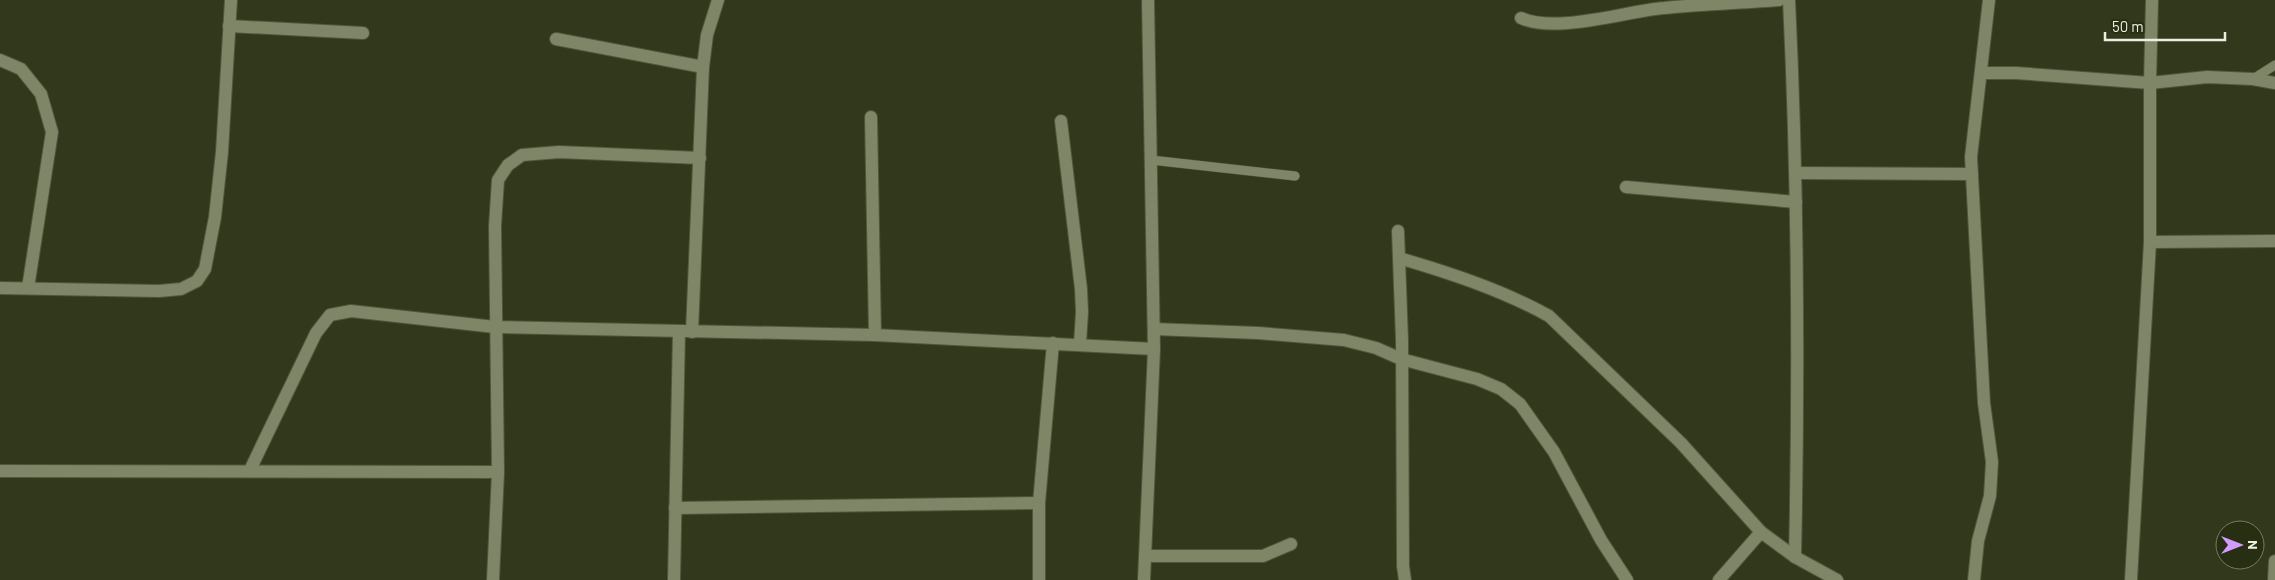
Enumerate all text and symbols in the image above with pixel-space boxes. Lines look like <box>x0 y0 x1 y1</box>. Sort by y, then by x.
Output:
scale bar <box>2105 10 2225 42</box>
text: 50 m <box>2112 17 2144 35</box>
north arrow <box>2215 520 2265 570</box>
text: N <box>2245 540 2262 550</box>

